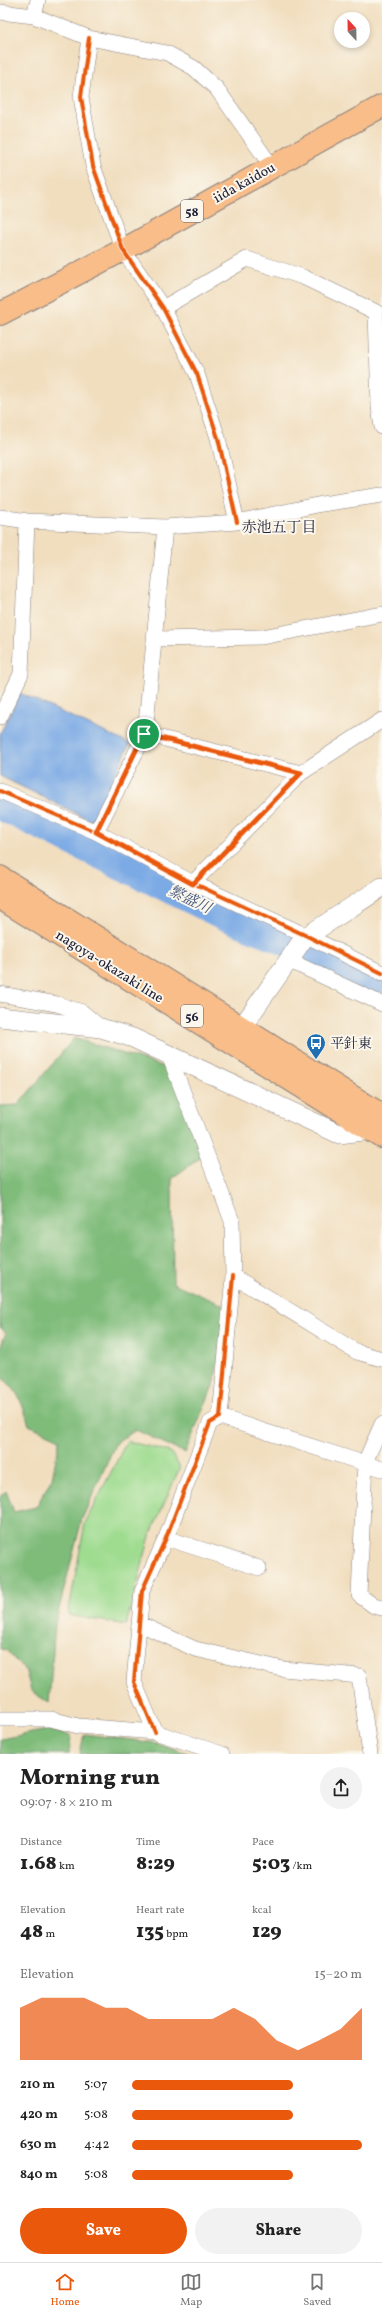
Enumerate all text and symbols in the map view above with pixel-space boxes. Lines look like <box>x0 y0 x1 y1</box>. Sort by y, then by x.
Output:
north arrow <box>334 12 370 48</box>
map controls <box>334 12 370 48</box>
street label: iida kaidou <box>210 158 279 208</box>
road number: 58 <box>181 200 203 222</box>
district label: 赤池五丁目 <box>241 518 317 539</box>
pin <box>127 717 161 751</box>
icon: arrive <box>133 723 155 745</box>
water label: 繁盛川 <box>165 881 216 921</box>
street label: nagoya-okazaki line <box>52 926 167 1008</box>
road number: 56 <box>181 1005 203 1027</box>
bus stop icon: 平針東 <box>305 1032 327 1060</box>
place label: 平針東 <box>330 1035 372 1054</box>
text: Morning run <box>20 1763 160 1794</box>
button: share <box>320 1767 362 1809</box>
text: 09:07 · 8 × 210 m <box>20 1794 113 1812</box>
text: Distance <box>20 1835 62 1850</box>
text: Time <box>136 1835 160 1850</box>
text: Pace <box>252 1835 274 1850</box>
text: 1.68 <box>20 1850 57 1878</box>
text: 8:29 <box>136 1850 175 1878</box>
text: 5:03 <box>252 1850 290 1878</box>
text: km <box>57 1859 75 1874</box>
text: /km <box>290 1859 312 1874</box>
text: Elevation <box>20 1903 66 1918</box>
text: Heart rate <box>136 1903 185 1918</box>
text: kcal <box>252 1903 272 1918</box>
text: 48 <box>20 1918 43 1946</box>
text: 135 <box>136 1918 164 1946</box>
text: 129 <box>252 1918 282 1946</box>
text: m <box>43 1927 55 1942</box>
text: bpm <box>164 1927 188 1942</box>
text: Elevation <box>20 1966 74 1984</box>
text: 15–20 m <box>315 1966 362 1984</box>
text: 210 m <box>20 2076 55 2094</box>
text: 5:07 <box>84 2076 107 2094</box>
text: 420 m <box>20 2106 58 2124</box>
text: 5:08 <box>84 2106 108 2124</box>
text: 630 m <box>20 2136 57 2154</box>
text: 4:42 <box>84 2136 110 2154</box>
text: 840 m <box>20 2166 58 2184</box>
text: 5:08 <box>84 2166 108 2184</box>
button: Save <box>20 2208 187 2254</box>
button: Share <box>195 2208 362 2254</box>
tab: Home <box>50 2271 80 2310</box>
tab: Map <box>180 2271 202 2310</box>
tab: Saved <box>303 2271 332 2310</box>

